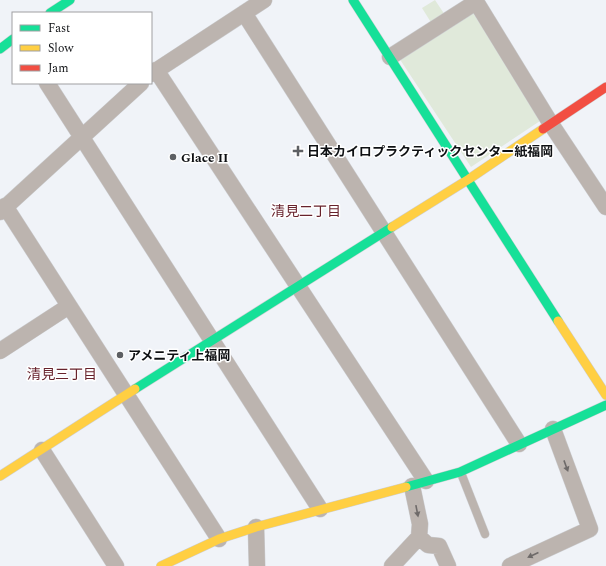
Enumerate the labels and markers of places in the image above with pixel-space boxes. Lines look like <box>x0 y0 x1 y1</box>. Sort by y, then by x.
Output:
place label: 日本カイロプラクティックセンター紙福岡 <box>307 142 553 162</box>
marker: 日本カイロプラクティックセンター紙福岡 <box>292 145 304 157</box>
place label: Glace II <box>181 148 228 168</box>
marker: Glace II <box>168 152 178 162</box>
place label: アメニティ上福岡 <box>128 346 231 366</box>
marker: アメニティ上福岡 <box>115 350 125 360</box>

